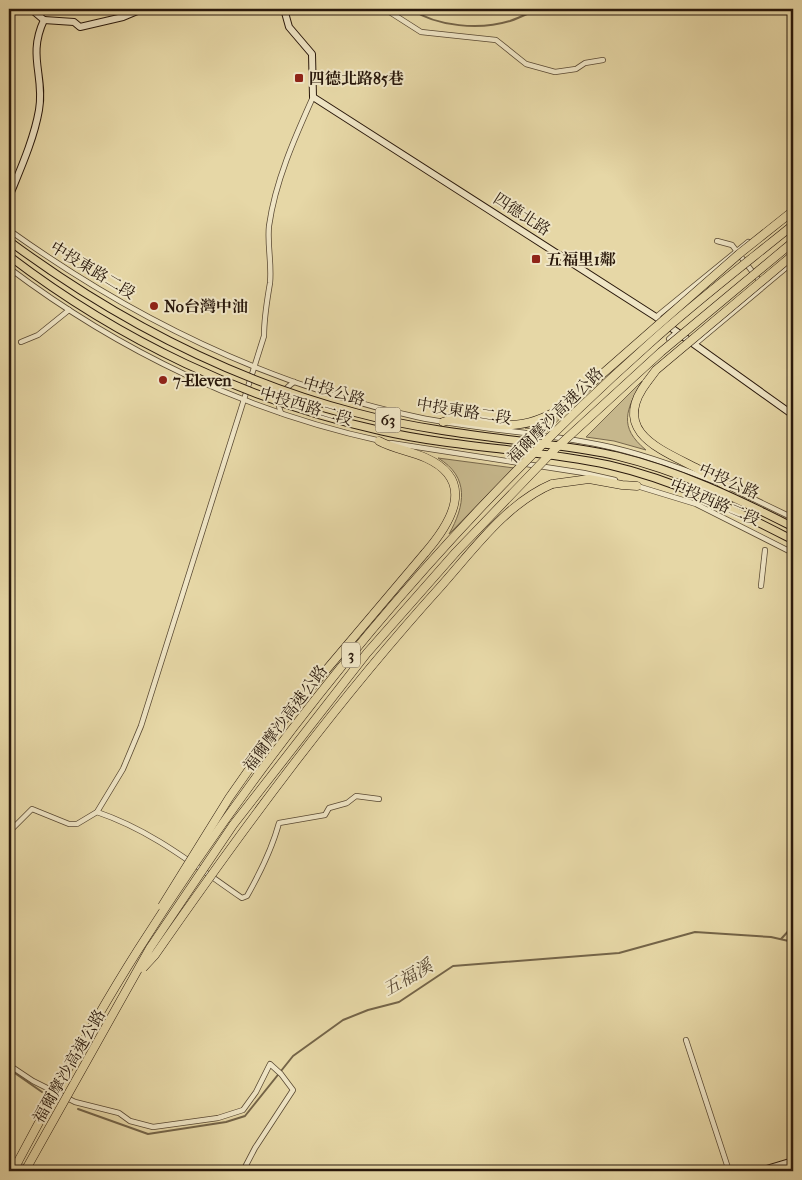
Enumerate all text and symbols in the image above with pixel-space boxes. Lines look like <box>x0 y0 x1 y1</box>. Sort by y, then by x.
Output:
place label: 四德北路85巷 <box>309 69 404 88</box>
marker: 四德北路85巷 <box>293 72 305 84</box>
street label: 四德北路 <box>490 189 554 239</box>
street label: 中投東路二段 <box>47 237 139 303</box>
place label: 五福里1鄰 <box>546 250 616 269</box>
marker: 五福里1鄰 <box>530 253 542 265</box>
place label: No台灣中油 <box>164 297 248 316</box>
marker: No台灣中油 <box>148 300 160 312</box>
street label: 福爾摩沙高速公路 <box>503 363 607 467</box>
place label: 7-Eleven <box>172 371 232 390</box>
street label: 中投公路 <box>301 373 367 409</box>
marker: 7-Eleven <box>157 374 169 386</box>
street label: 中投西路二段 <box>257 383 355 429</box>
street label: 中投東路二段 <box>415 394 513 428</box>
road number: 63 <box>376 408 400 432</box>
street label: 中投公路 <box>696 459 762 503</box>
street label: 中投西路二段 <box>667 474 763 530</box>
road number: 3 <box>342 642 360 668</box>
street label: 福爾摩沙高速公路 <box>239 661 331 775</box>
water label: 五福溪 <box>379 954 438 1001</box>
street label: 福爾摩沙高速公路 <box>29 1006 109 1126</box>

